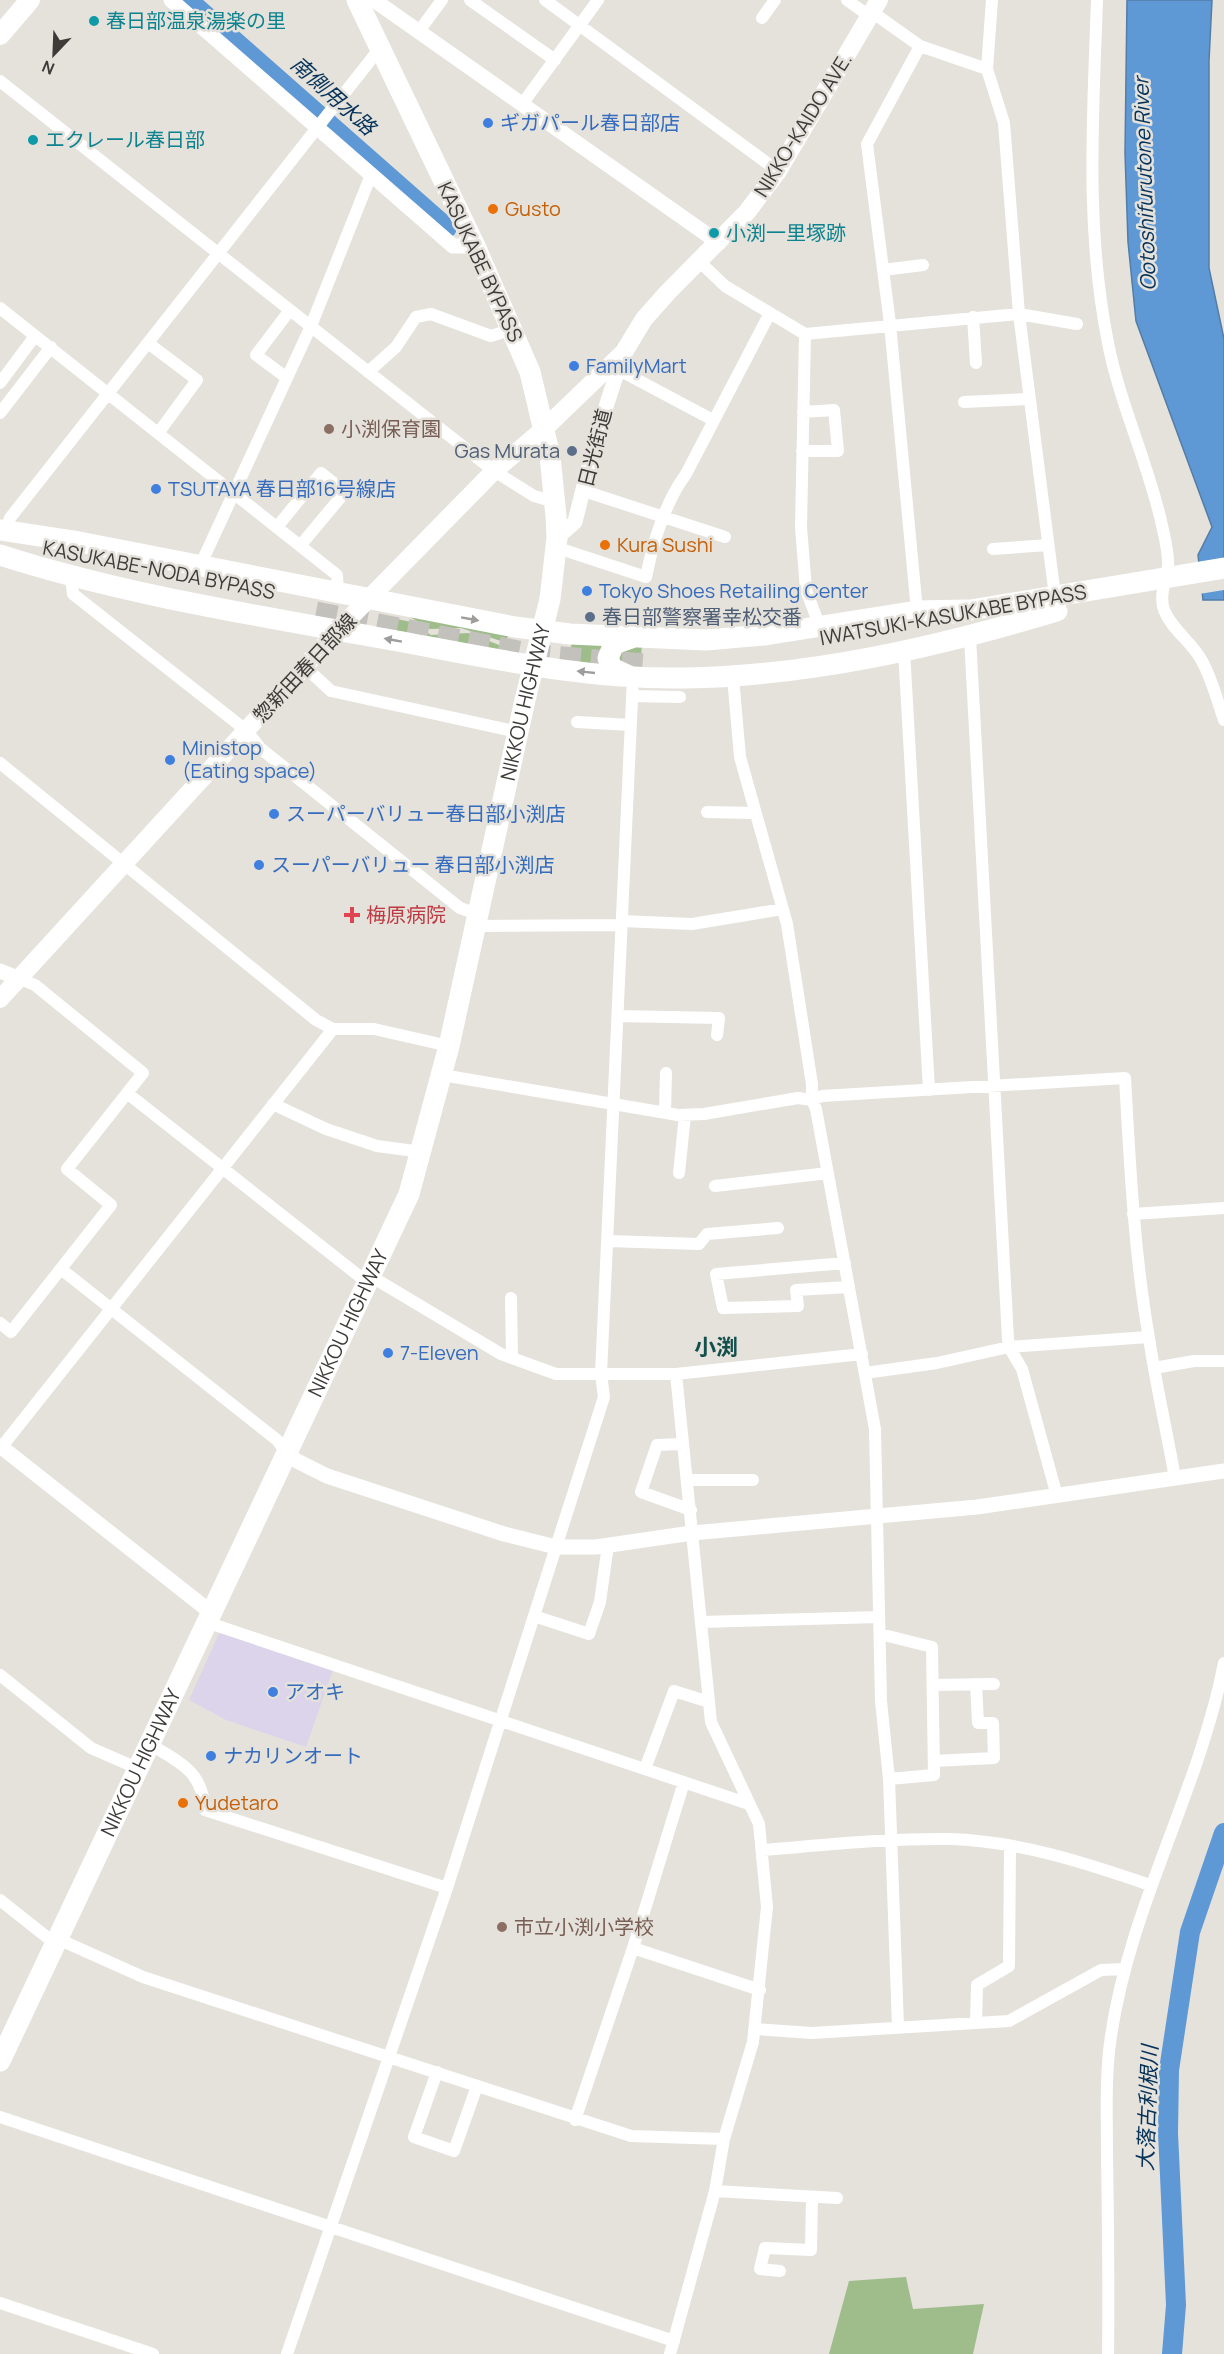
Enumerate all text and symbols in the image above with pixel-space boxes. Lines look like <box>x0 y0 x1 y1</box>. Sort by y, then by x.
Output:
place label: 春日部温泉湯楽の里 <box>106 7 286 34</box>
marker: 春日部温泉湯楽の里 <box>87 14 101 28</box>
north arrow <box>24 24 84 84</box>
street label: NIKKO-KAIDO AVE. <box>747 48 858 202</box>
water label: 南側用水路 <box>285 50 384 142</box>
text: N <box>39 55 58 80</box>
water label: Ootoshifurutone River <box>1126 74 1162 291</box>
place label: ギガパール春日部店 <box>500 109 680 136</box>
marker: ギガパール春日部店 <box>481 116 495 130</box>
place label: エクレール春日部 <box>45 126 205 153</box>
marker: エクレール春日部 <box>26 133 40 147</box>
street label: KASUKABE BYPASS <box>431 177 529 346</box>
place label: Gusto <box>505 195 561 222</box>
marker: Gusto <box>486 202 500 216</box>
place label: 小渕一里塚跡 <box>726 219 846 246</box>
marker: 小渕一里塚跡 <box>707 226 721 240</box>
place label: FamilyMart <box>586 352 687 379</box>
marker: FamilyMart <box>567 359 581 373</box>
street label: 日光街道 <box>572 406 617 490</box>
place label: 小渕保育園 <box>341 415 441 442</box>
marker: 小渕保育園 <box>322 422 336 436</box>
place label: Gas Murata <box>455 437 560 464</box>
marker: Gas Murata <box>565 444 579 458</box>
place label: TSUTAYA 春日部16号線店 <box>168 475 396 502</box>
marker: TSUTAYA 春日部16号線店 <box>149 482 163 496</box>
place label: Kura Sushi <box>617 531 713 558</box>
street label: KASUKABE-NODA BYPASS <box>41 534 278 605</box>
marker: Kura Sushi <box>598 538 612 552</box>
place label: Tokyo Shoes Retailing Center <box>599 577 869 604</box>
street label: IWATSUKI-KASUKABE BYPASS <box>817 578 1088 651</box>
marker: Tokyo Shoes Retailing Center <box>580 584 594 598</box>
place label: 春日部警察署幸松交番 <box>602 603 802 630</box>
street label: 惣新田春日部線 <box>247 607 362 728</box>
marker: 春日部警察署幸松交番 <box>583 610 597 624</box>
one-way arrow <box>461 615 480 624</box>
street label: NIKKOU HIGHWAY <box>494 620 557 783</box>
one-way arrow <box>384 635 403 644</box>
one-way arrow <box>576 667 595 677</box>
place label: Ministop (Eating space) <box>182 734 317 784</box>
marker: Ministop (Eating space) <box>163 753 177 767</box>
place label: スーパーバリュー春日部小渕店 <box>286 800 566 827</box>
marker: スーパーバリュー春日部小渕店 <box>267 807 281 821</box>
place label: スーパーバリュー 春日部小渕店 <box>271 851 555 878</box>
marker: スーパーバリュー 春日部小渕店 <box>252 858 266 872</box>
place label: 梅原病院 <box>366 901 446 928</box>
marker: 梅原病院 <box>343 906 361 924</box>
street label: NIKKOU HIGHWAY <box>301 1244 394 1401</box>
district label: 小渕 <box>694 1332 738 1362</box>
place label: 7-Eleven <box>400 1339 479 1366</box>
marker: 7-Eleven <box>381 1346 395 1360</box>
place label: アオキ <box>285 1678 345 1705</box>
street label: NIKKOU HIGHWAY <box>94 1683 187 1840</box>
marker: アオキ <box>266 1685 280 1699</box>
place label: ナカリンオート <box>223 1742 363 1769</box>
marker: ナカリンオート <box>204 1749 218 1763</box>
place label: Yudetaro <box>195 1789 279 1816</box>
marker: Yudetaro <box>176 1796 190 1810</box>
place label: 市立小渕小学校 <box>514 1913 654 1940</box>
marker: 市立小渕小学校 <box>495 1920 509 1934</box>
water label: 大落古利根川 <box>1131 2043 1163 2171</box>

